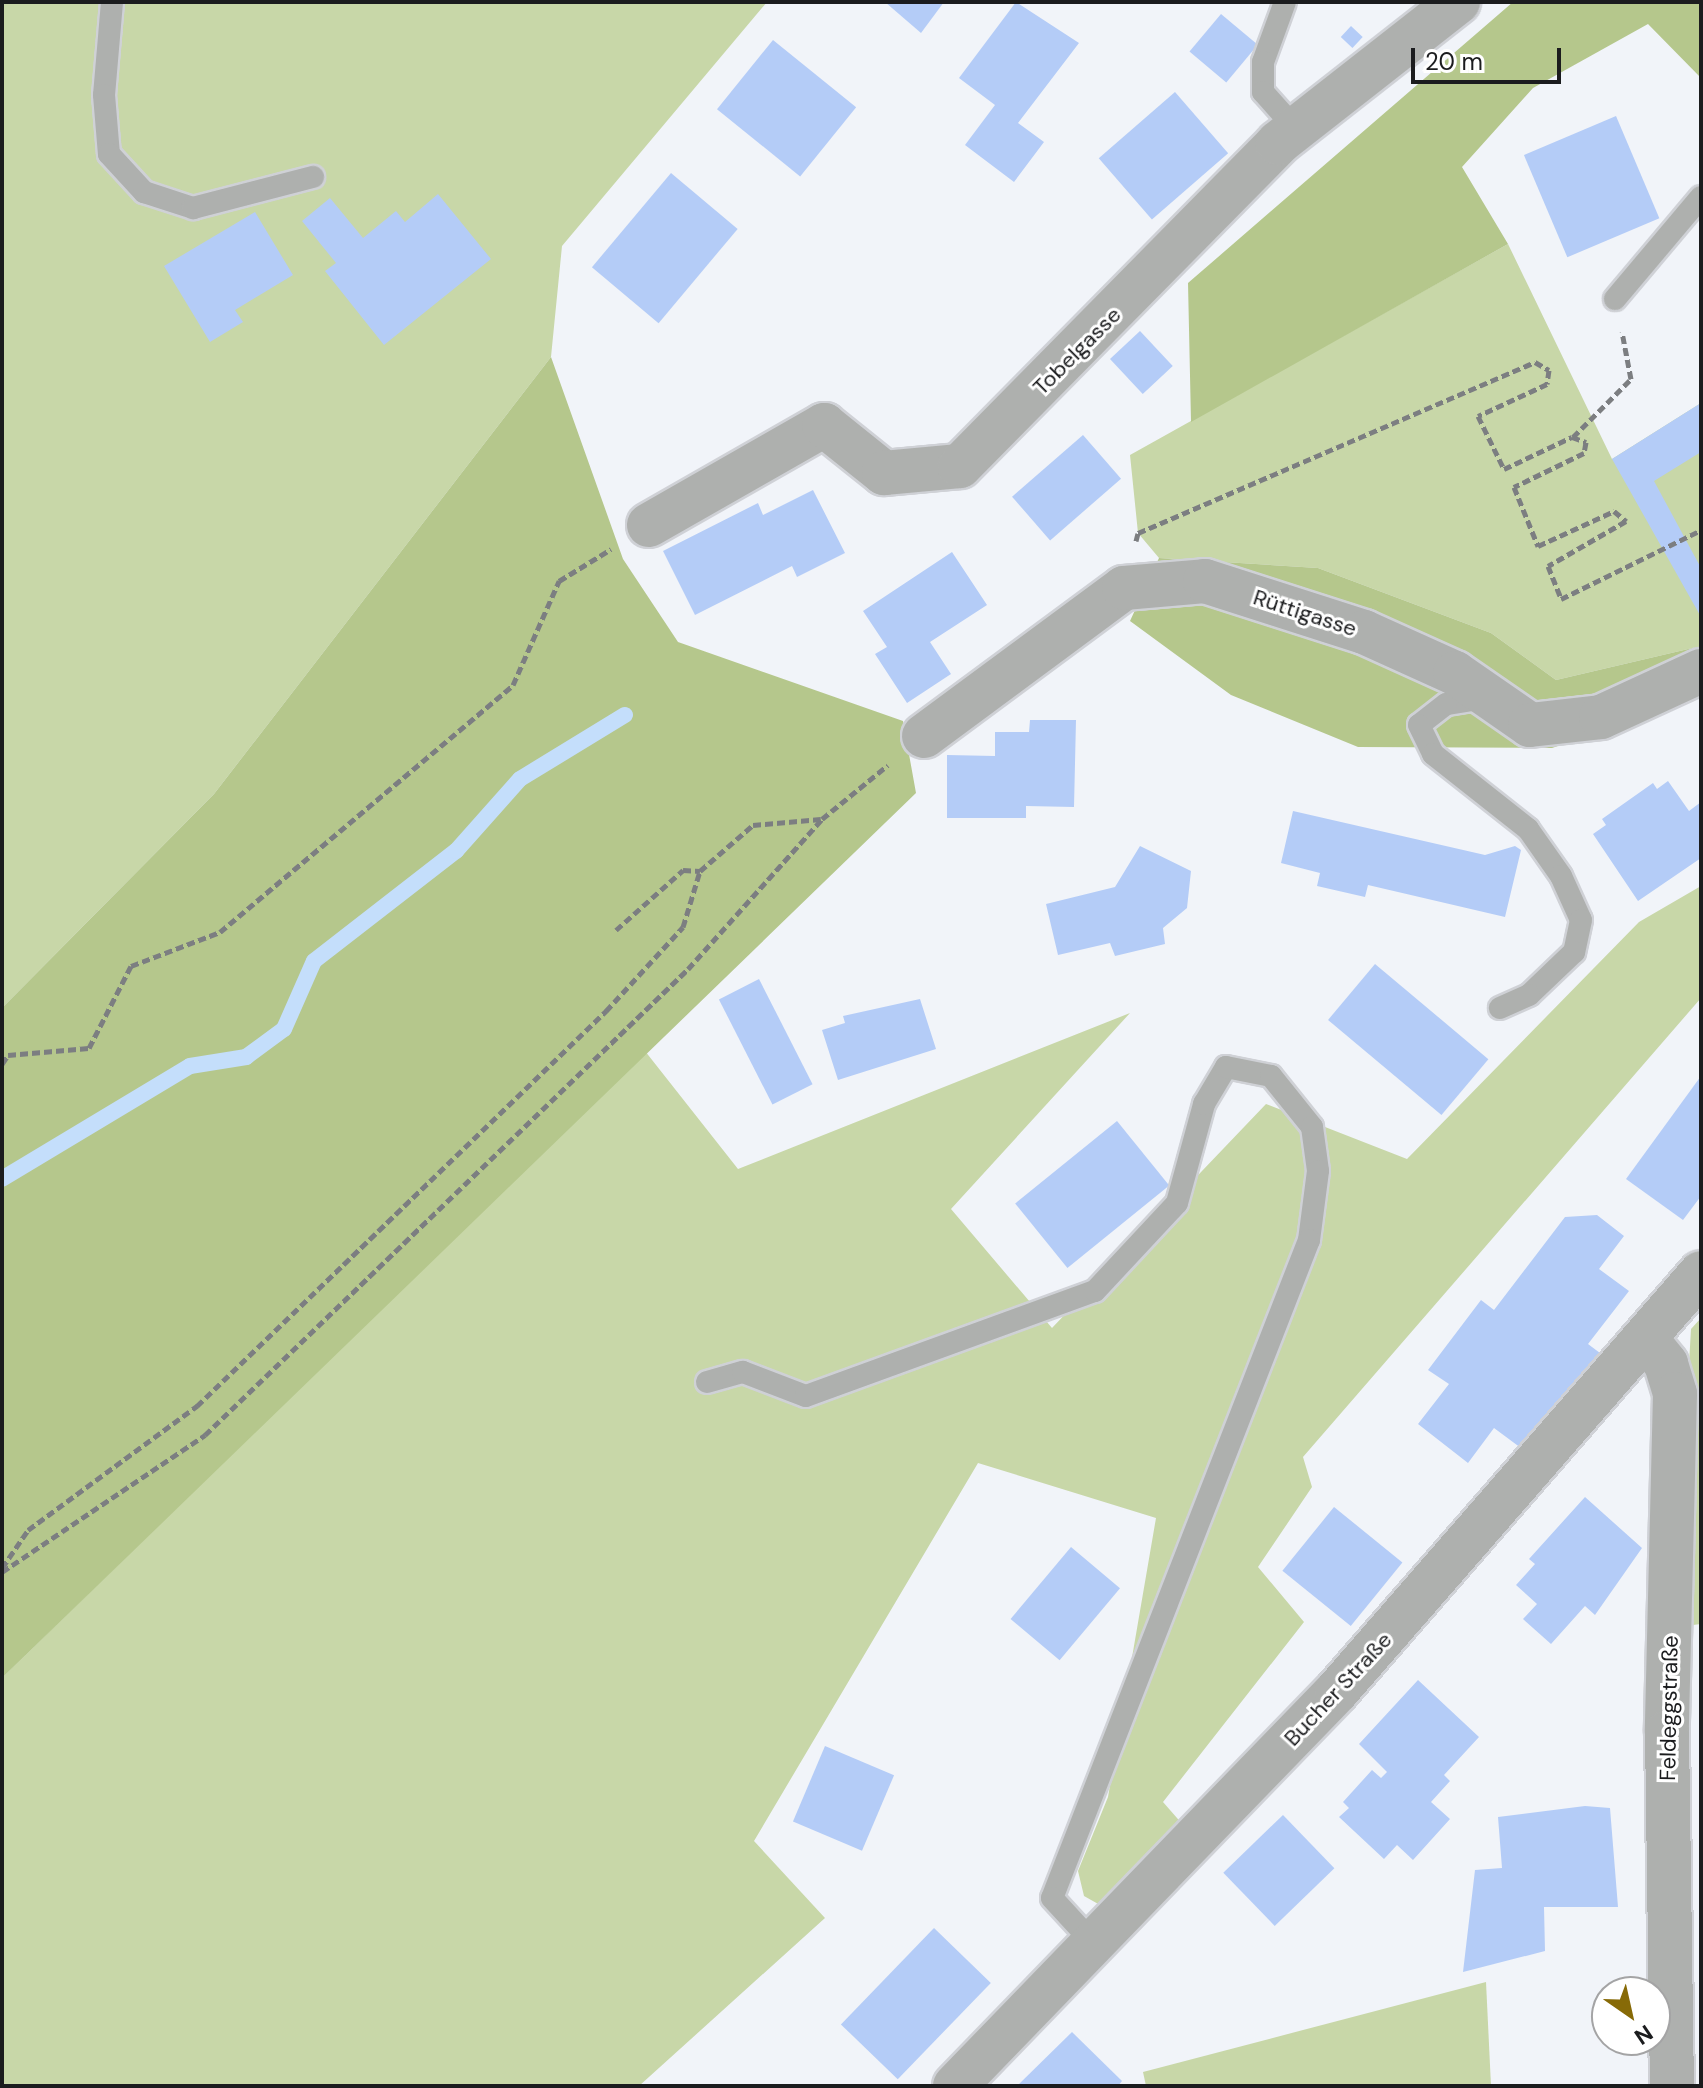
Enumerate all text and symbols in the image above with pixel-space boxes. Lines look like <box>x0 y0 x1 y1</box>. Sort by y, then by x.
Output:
scale bar <box>1415 32 1565 82</box>
text: 20 m <box>1425 46 1483 77</box>
street label: Tobelgasse <box>1028 302 1126 400</box>
street label: Rüttigasse <box>1250 584 1360 642</box>
street label: Bucher Straße <box>1279 1627 1397 1751</box>
street label: Feldeggstraße <box>1655 1635 1683 1781</box>
north arrow <box>1591 1976 1671 2056</box>
text: N <box>1629 2018 1658 2051</box>

